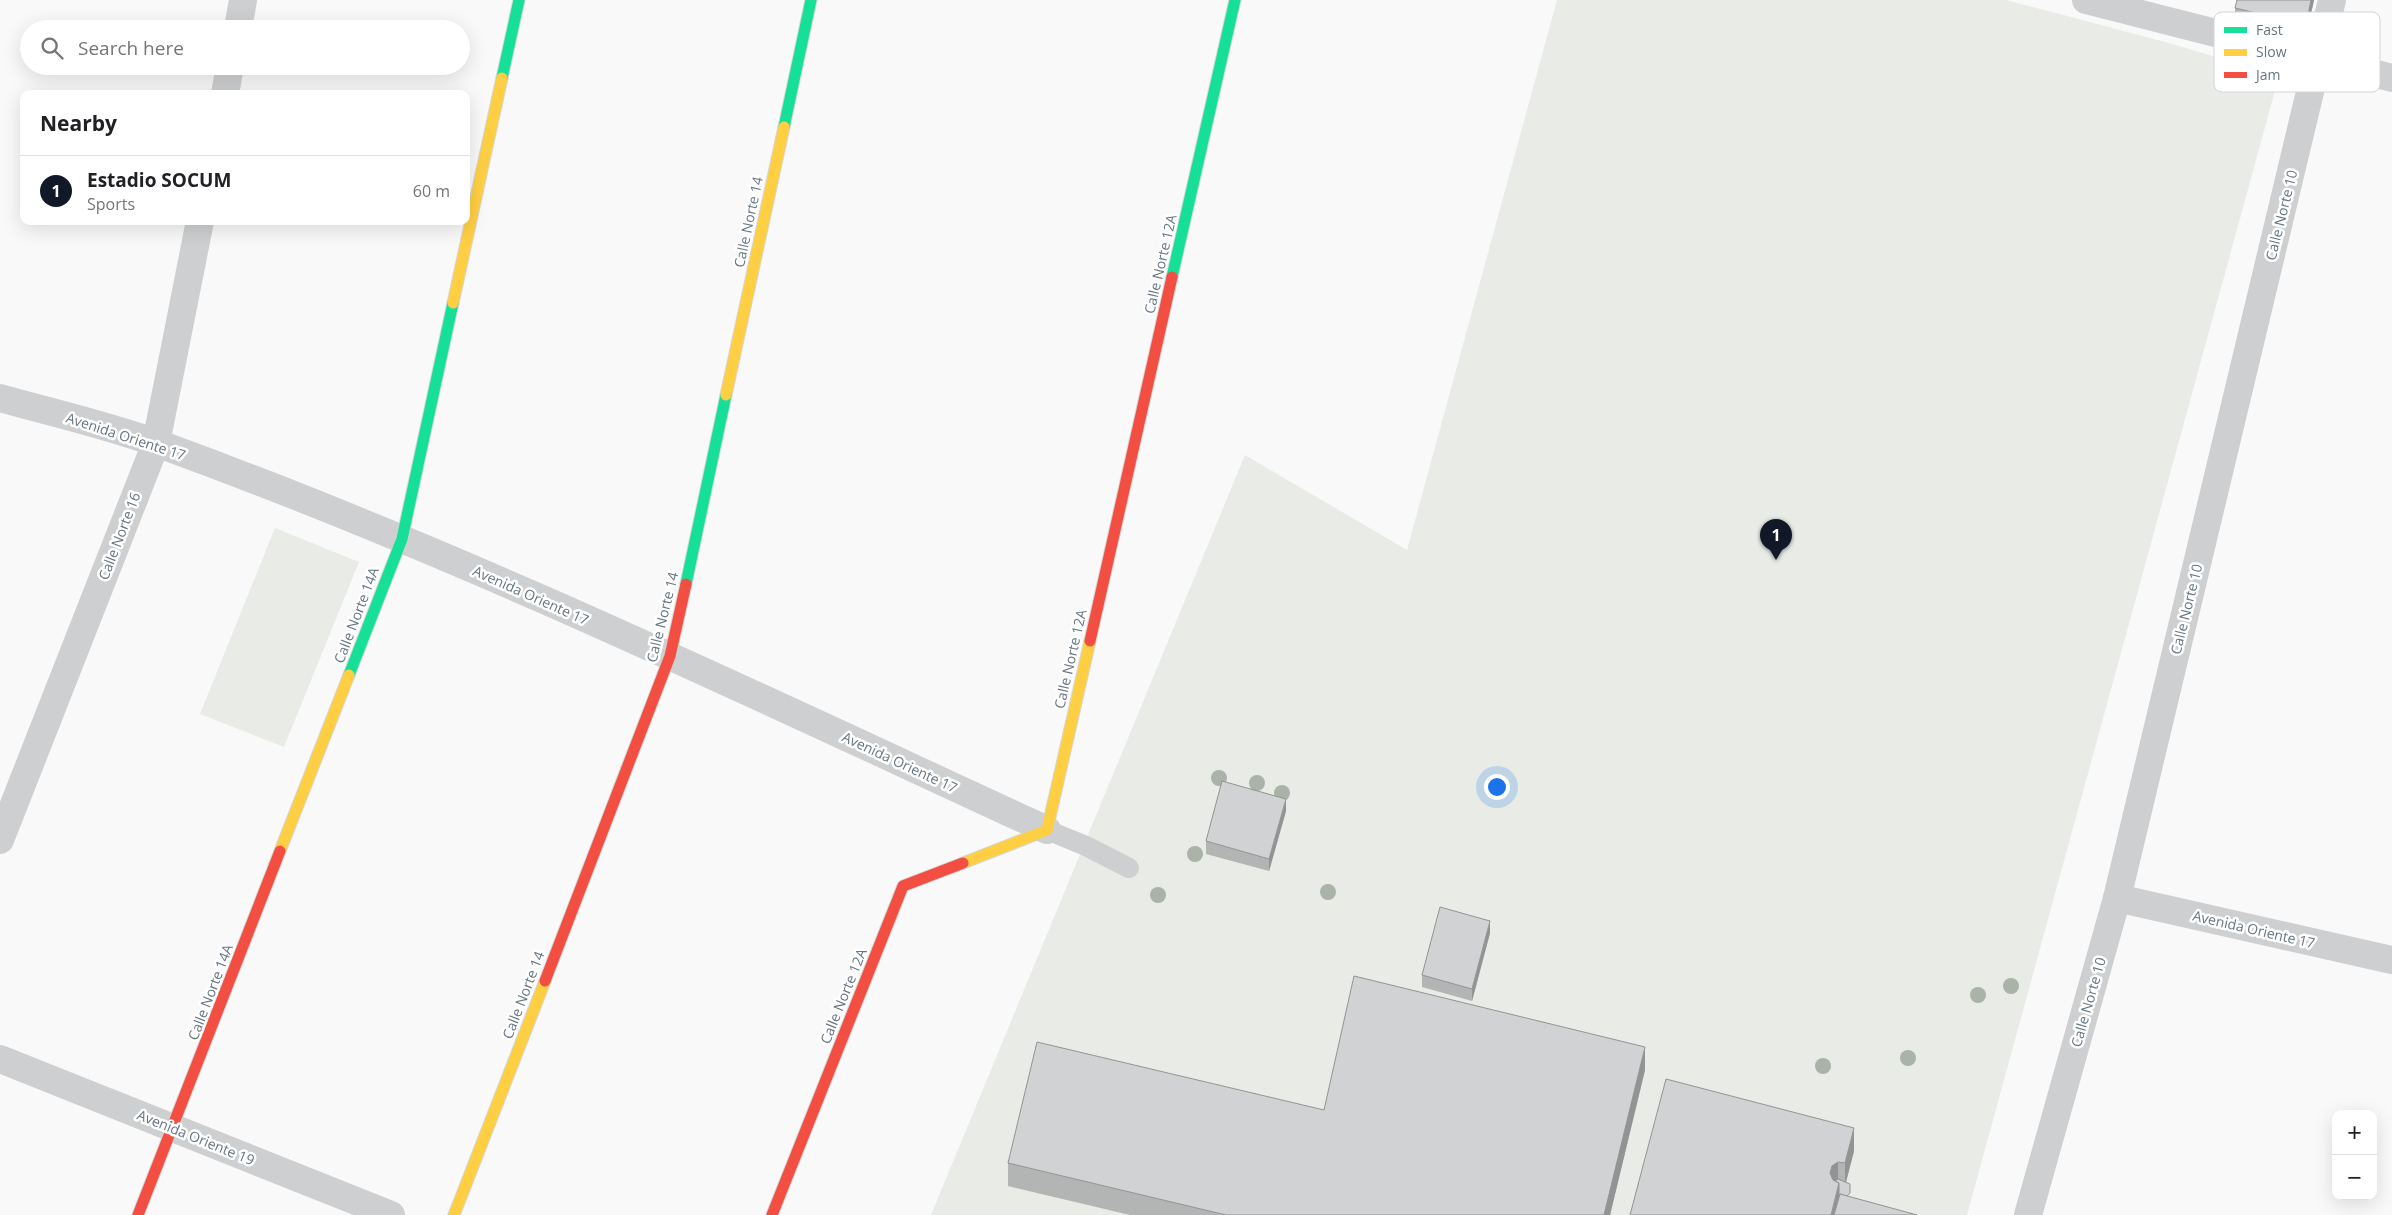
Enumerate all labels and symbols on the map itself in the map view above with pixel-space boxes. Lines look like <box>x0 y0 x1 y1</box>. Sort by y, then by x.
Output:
legend <box>2214 12 2380 92</box>
text: Fast <box>2256 20 2283 39</box>
text: Slow <box>2256 42 2287 61</box>
text: Jam <box>2254 65 2281 84</box>
street label: Calle Norte 10 <box>2261 168 2301 262</box>
street label: Calle Norte 14 <box>729 175 767 269</box>
street label: Calle Norte 12A <box>1139 212 1181 315</box>
street label: Avenida Oriente 17 <box>64 408 188 464</box>
street label: Calle Norte 16 <box>94 489 144 583</box>
pin: 1 <box>1760 519 1792 560</box>
street label: Avenida Oriente 17 <box>470 561 592 629</box>
street label: Calle Norte 10 <box>2166 562 2206 656</box>
street label: Calle Norte 14A <box>329 564 383 666</box>
street label: Calle Norte 14 <box>642 570 682 664</box>
street label: Calle Norte 12A <box>1049 607 1091 710</box>
street label: Avenida Oriente 17 <box>839 727 961 797</box>
your location <box>1484 774 1510 800</box>
street label: Avenida Oriente 17 <box>2191 906 2317 952</box>
street label: Calle Norte 14A <box>183 941 237 1043</box>
street label: Calle Norte 12A <box>815 945 871 1046</box>
street label: Calle Norte 14 <box>498 948 548 1042</box>
street label: Calle Norte 10 <box>2066 955 2110 1049</box>
street label: Avenida Oriente 19 <box>135 1105 257 1169</box>

